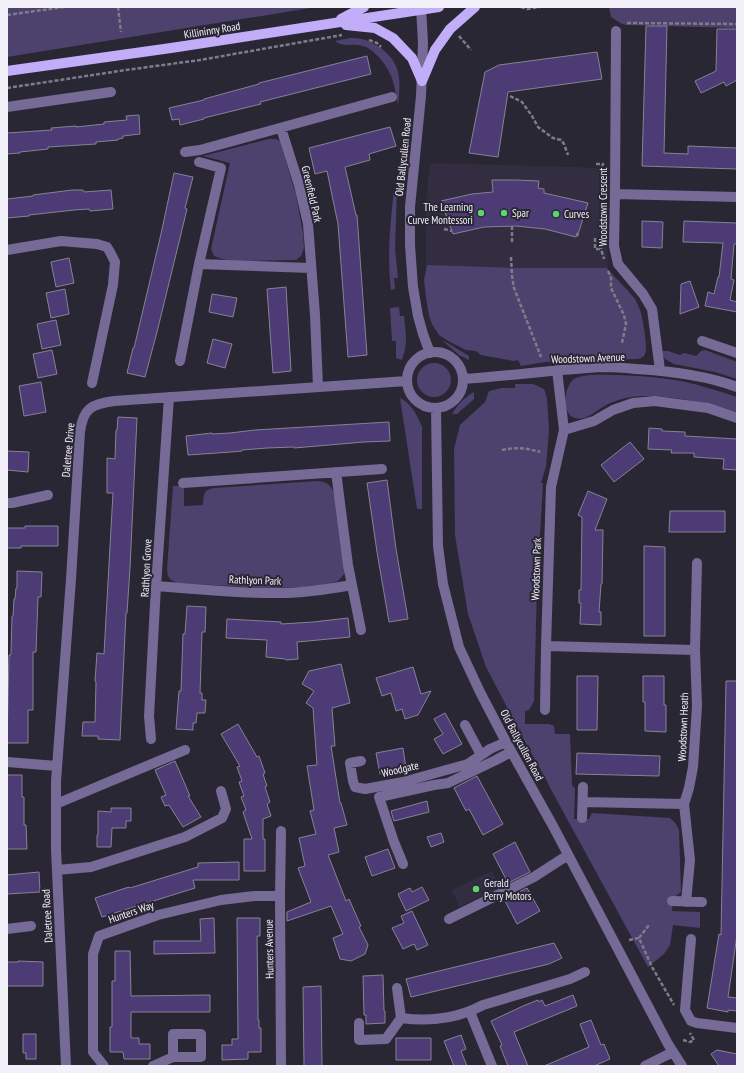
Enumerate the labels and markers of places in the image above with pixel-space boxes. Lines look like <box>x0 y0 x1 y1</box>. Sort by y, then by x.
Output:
place label: The Learning Curve Montessori <box>408 200 473 227</box>
place label: Spar <box>512 206 529 220</box>
place label: Curves <box>564 207 589 221</box>
marker: The Learning Curve Montessori <box>476 208 486 218</box>
marker: Spar <box>499 208 509 218</box>
marker: Curves <box>551 209 561 219</box>
place label: Gerald Perry Motors <box>484 876 532 903</box>
marker: Gerald Perry Motors <box>471 884 481 894</box>

